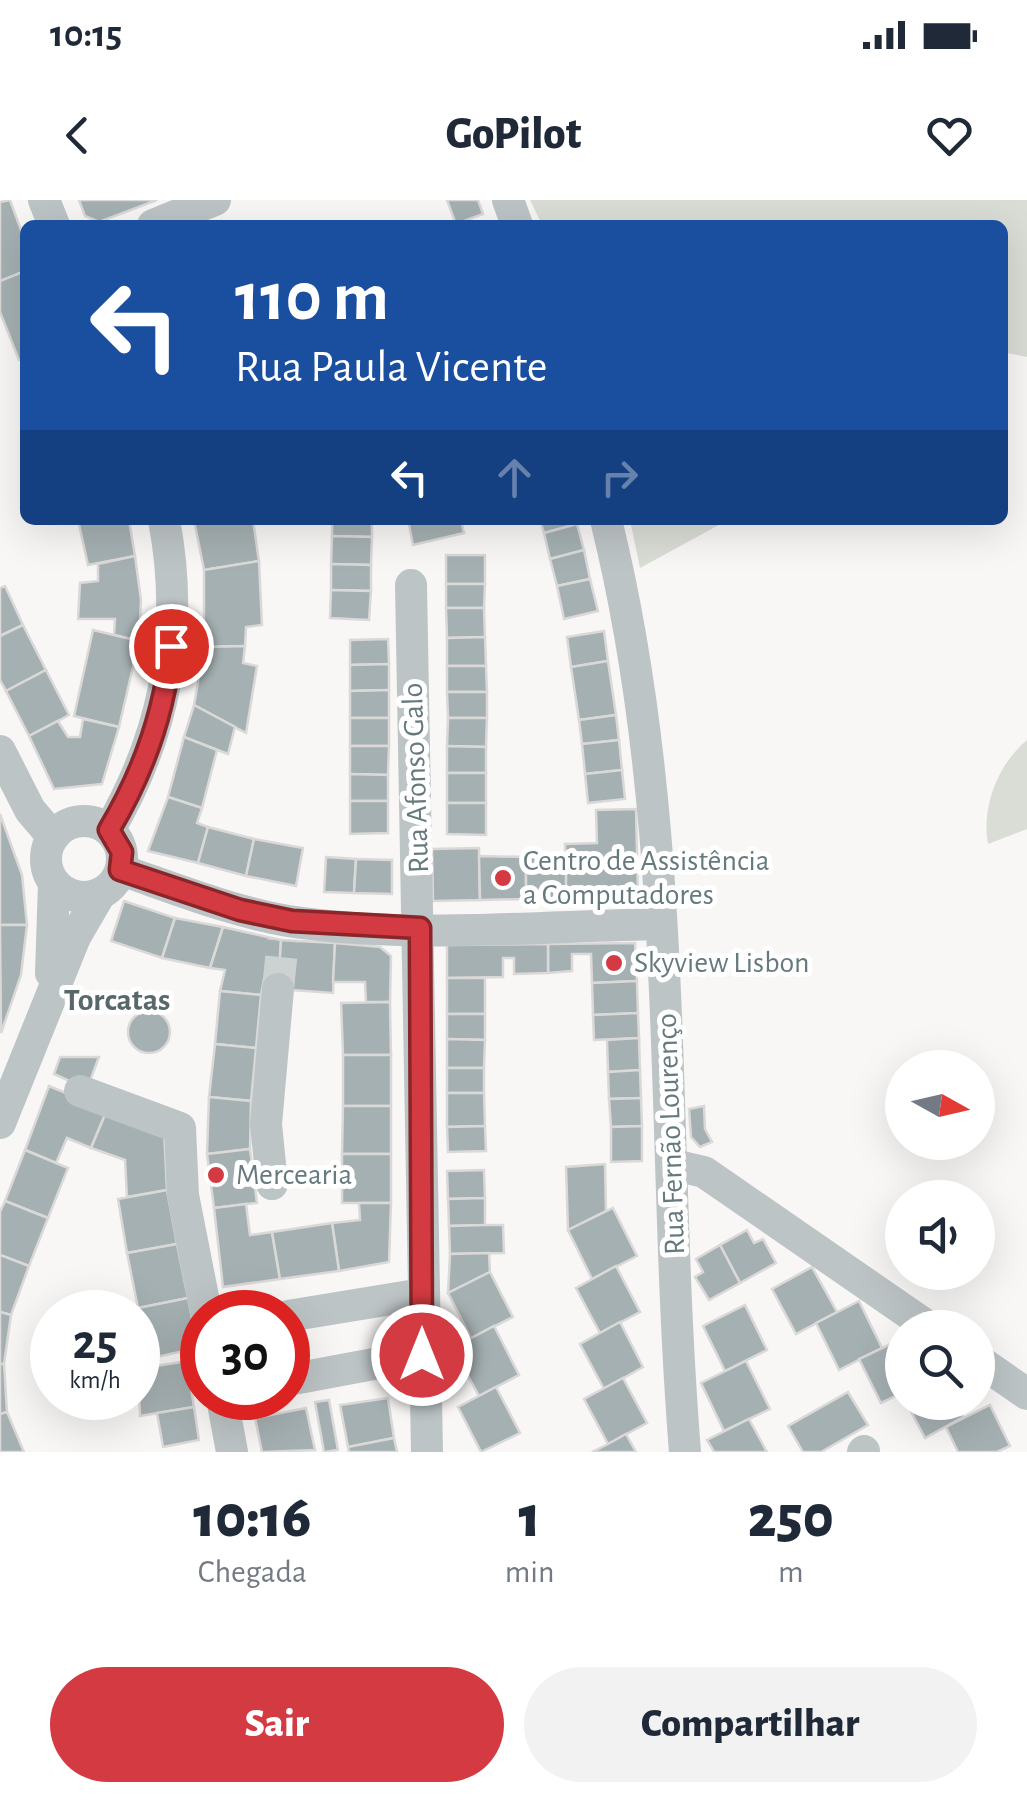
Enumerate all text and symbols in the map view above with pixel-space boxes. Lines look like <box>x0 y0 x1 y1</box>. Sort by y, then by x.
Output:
text: 10:15 <box>50 16 122 54</box>
icon: back <box>50 108 105 163</box>
icon: heart <box>922 108 977 163</box>
text: GoPilot <box>446 112 581 157</box>
icon: left <box>70 260 200 390</box>
text: 110 m <box>235 263 389 333</box>
text: Rua Paula Vicente <box>235 345 548 390</box>
icon: left <box>382 450 437 505</box>
icon: ahead <box>487 450 542 505</box>
icon: right <box>592 450 647 505</box>
pin <box>129 604 214 689</box>
icon: arrive <box>144 619 199 674</box>
street label: Rua Afonso Galo <box>398 682 434 874</box>
place label: Centro de Assistência a Computadores <box>523 846 770 910</box>
marker: Centro de Assistência a Computadores <box>492 867 514 889</box>
place label: Skyview Lisbon <box>634 948 809 978</box>
marker: Skyview Lisbon <box>603 952 625 974</box>
district label: Torcatas <box>64 984 170 1016</box>
street label: Rua Fernão Lourenço <box>652 1013 690 1255</box>
north arrow <box>885 1050 995 1160</box>
map controls <box>885 1050 995 1420</box>
place label: Mercearia <box>236 1160 352 1190</box>
marker: Mercearia <box>205 1164 227 1186</box>
button: sound <box>885 1180 995 1290</box>
speed limit sign: 30 <box>180 1290 310 1420</box>
position arrow <box>370 1303 474 1407</box>
button: search <box>885 1310 995 1420</box>
text: 25 <box>72 1318 118 1368</box>
text: km/h <box>69 1368 121 1393</box>
text: 10:16 <box>193 1488 311 1548</box>
text: 1 <box>519 1488 541 1548</box>
text: 250 <box>748 1488 834 1548</box>
text: Chegada <box>198 1556 307 1588</box>
text: min <box>505 1556 555 1588</box>
text: m <box>778 1556 804 1588</box>
button: Sair <box>50 1667 504 1782</box>
button: Compartilhar <box>524 1667 977 1782</box>

